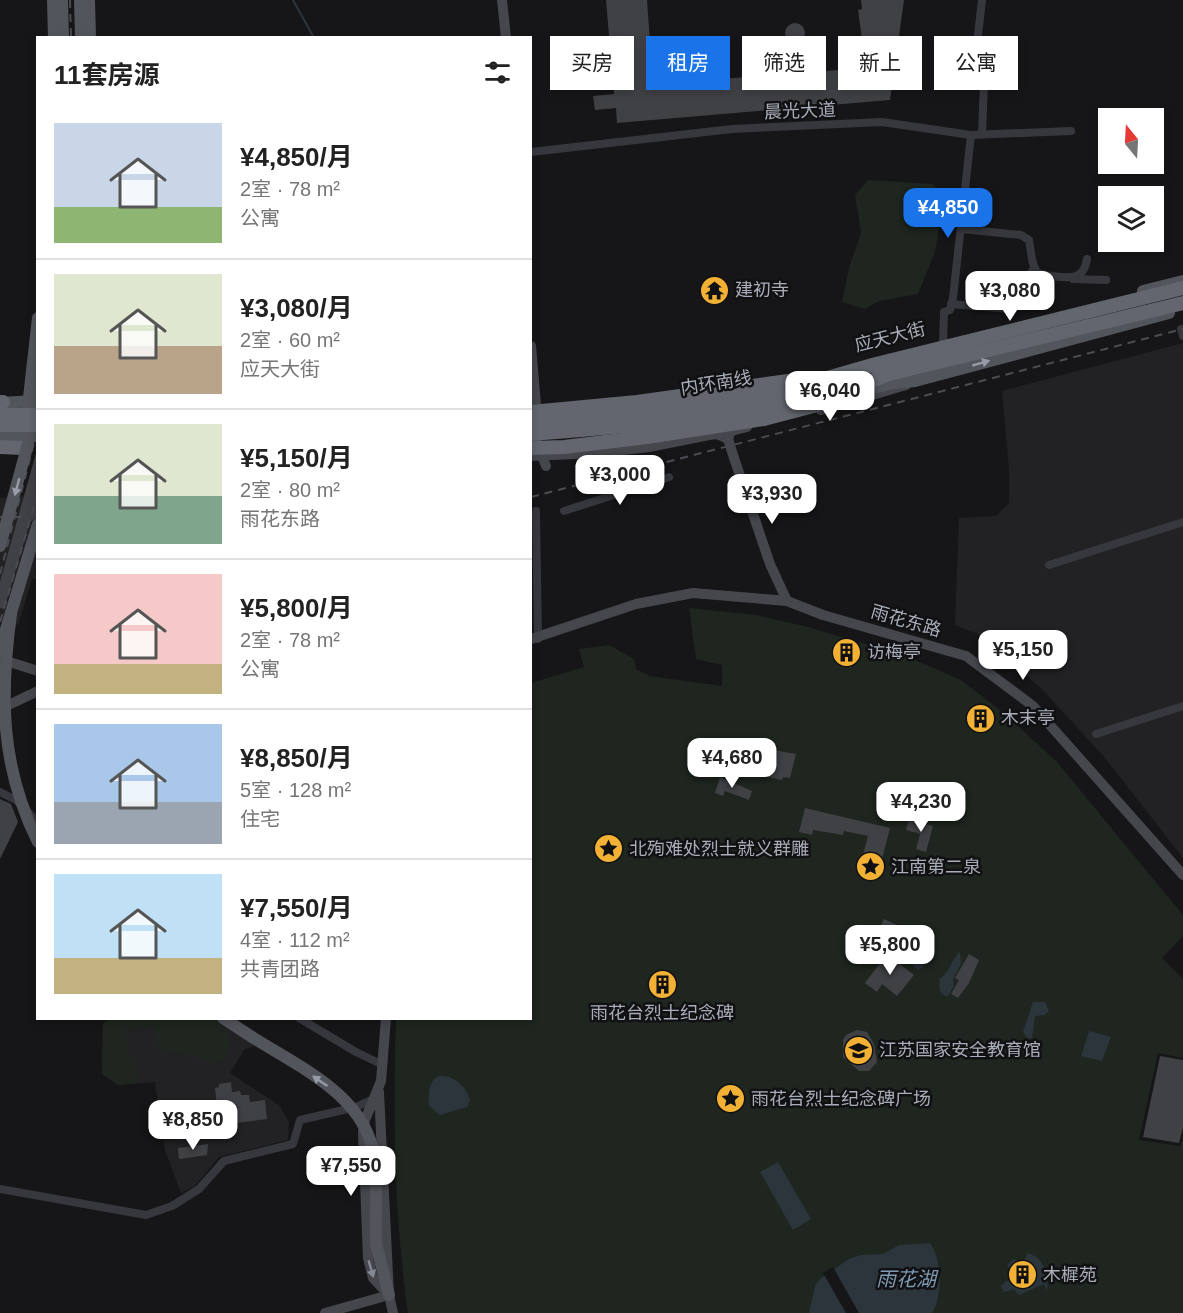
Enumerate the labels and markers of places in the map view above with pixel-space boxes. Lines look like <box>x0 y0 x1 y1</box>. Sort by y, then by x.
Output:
pin: ¥4,850 <box>899 188 997 239</box>
pin: ¥3,080 <box>961 271 1059 322</box>
temple icon: 建初寺 <box>698 274 730 306</box>
place label: 建初寺 <box>735 280 789 300</box>
pin: ¥6,040 <box>781 371 879 422</box>
pin: ¥3,000 <box>571 455 669 506</box>
pin: ¥3,930 <box>723 474 821 525</box>
pin: ¥5,150 <box>974 630 1072 681</box>
building icon: 访梅亭 <box>830 636 862 668</box>
place label: 访梅亭 <box>867 642 921 662</box>
building icon: 木末亭 <box>964 702 996 734</box>
place label: 木末亭 <box>1001 708 1055 728</box>
pin: ¥4,680 <box>683 738 781 789</box>
pin: ¥4,230 <box>872 782 970 833</box>
place icon: 北殉难处烈士就义群雕 <box>592 833 624 865</box>
place label: 北殉难处烈士就义群雕 <box>629 839 809 859</box>
place icon: 江南第二泉 <box>854 851 886 883</box>
place label: 江南第二泉 <box>891 857 981 877</box>
pin: ¥5,800 <box>841 925 939 976</box>
building icon: 雨花台烈士纪念碑 <box>646 968 678 1000</box>
place label: 雨花台烈士纪念碑 <box>590 1003 734 1023</box>
school or university icon: 江苏国家安全教育馆 <box>842 1034 874 1066</box>
place label: 江苏国家安全教育馆 <box>879 1040 1041 1060</box>
place icon: 雨花台烈士纪念碑广场 <box>714 1083 746 1115</box>
place label: 雨花台烈士纪念碑广场 <box>751 1089 931 1109</box>
pin: ¥8,850 <box>144 1100 242 1151</box>
pin: ¥7,550 <box>302 1146 400 1197</box>
building icon: 木樨苑 <box>1006 1259 1038 1291</box>
place label: 木樨苑 <box>1043 1265 1097 1285</box>

